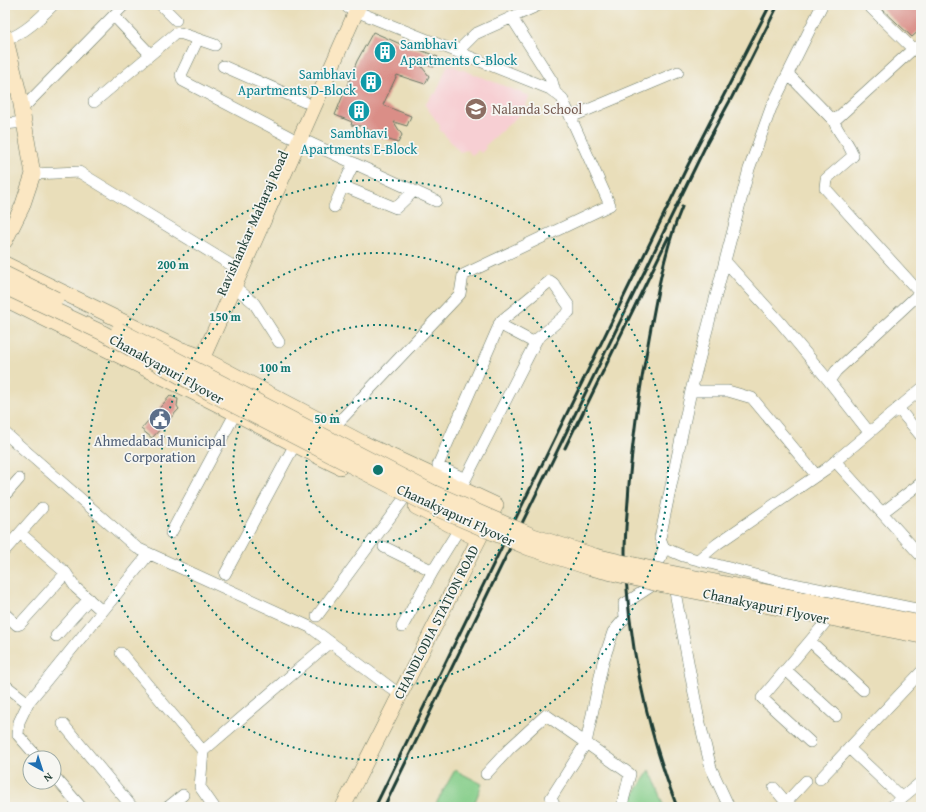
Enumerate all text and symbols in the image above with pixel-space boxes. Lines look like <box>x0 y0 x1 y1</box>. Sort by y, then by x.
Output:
place label: Sambhavi Apartments C-Block <box>400 34 518 70</box>
building icon: Sambhavi Apartments C-Block <box>372 39 398 65</box>
place label: Sambhavi Apartments D-Block <box>238 64 357 100</box>
building icon: Sambhavi Apartments D-Block <box>358 69 384 95</box>
school or university icon: Nalanda School <box>463 96 489 122</box>
building icon: Sambhavi Apartments E-Block <box>346 98 372 124</box>
place label: Nalanda School <box>492 99 582 119</box>
place label: Sambhavi Apartments E-Block <box>301 123 418 159</box>
street label: Ravishankar Maharaj Road <box>211 147 293 299</box>
text: 200 m <box>157 256 190 273</box>
text: 150 m <box>209 308 242 325</box>
street label: Chanakyapuri Flyover <box>106 329 228 409</box>
text: 100 m <box>259 359 292 376</box>
public building icon: Ahmedabad Municipal Corporation <box>147 406 173 432</box>
text: 50 m <box>314 410 340 427</box>
place label: Ahmedabad Municipal Corporation <box>94 431 226 467</box>
centre of rings <box>371 463 385 477</box>
street label: Chanakyapuri Flyover <box>394 479 519 551</box>
street label: CHANDLODIA STATION ROAD <box>388 542 484 702</box>
street label: Chanakyapuri Flyover <box>701 583 831 629</box>
north arrow <box>22 750 62 790</box>
text: N <box>40 769 56 787</box>

